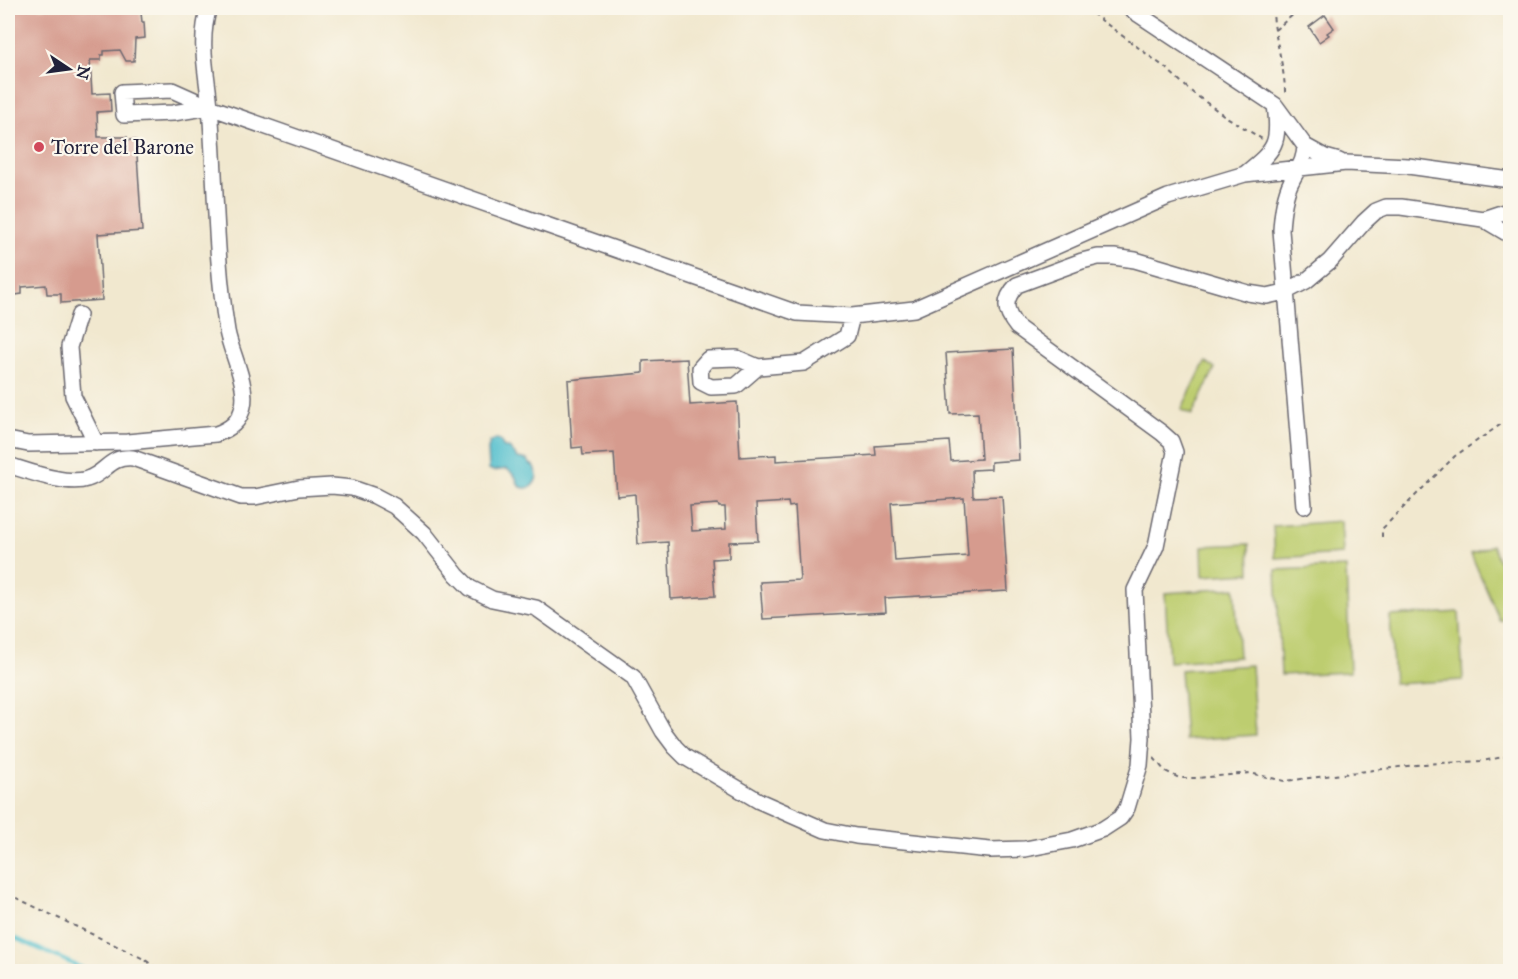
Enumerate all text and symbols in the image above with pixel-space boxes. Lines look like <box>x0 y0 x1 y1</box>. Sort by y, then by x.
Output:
north arrow <box>39 39 99 99</box>
text: N <box>72 64 94 81</box>
place label: Torre del Barone <box>51 134 194 160</box>
marker: Torre del Barone <box>32 140 46 154</box>

